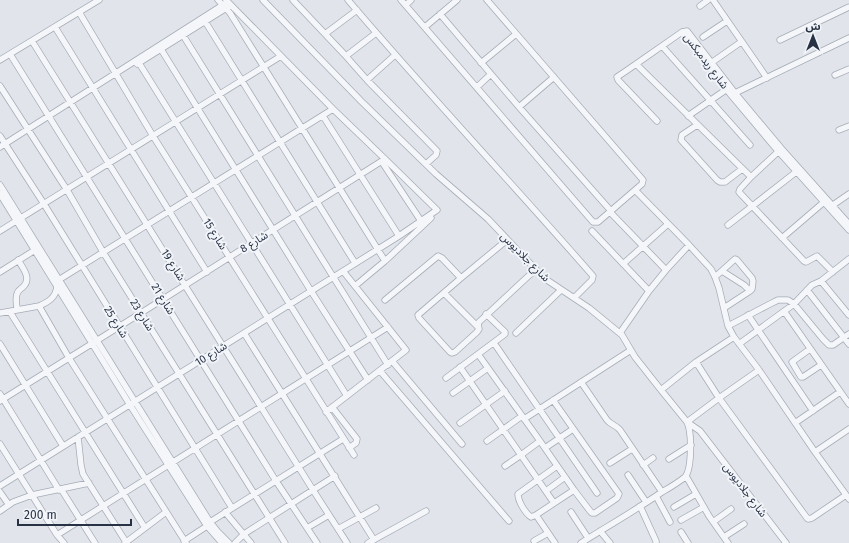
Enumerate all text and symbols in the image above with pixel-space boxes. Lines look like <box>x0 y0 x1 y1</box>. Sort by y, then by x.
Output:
north arrow <box>793 16 833 56</box>
text: ش <box>805 20 821 33</box>
street label: شارع ريدمبكس <box>680 31 731 92</box>
street label: شارع 15 <box>199 216 230 253</box>
street label: شارع 8 <box>238 228 271 256</box>
street label: شارع جلاديوس <box>497 230 553 285</box>
street label: شارع 19 <box>157 247 188 284</box>
street label: شارع 21 <box>148 281 178 318</box>
street label: شارع 23 <box>126 297 157 334</box>
street label: شارع 25 <box>100 304 131 341</box>
street label: شارع 10 <box>193 339 230 370</box>
street label: شارع جلاديوس <box>720 460 770 521</box>
scale bar <box>18 501 131 527</box>
text: 200 m <box>24 508 57 522</box>

